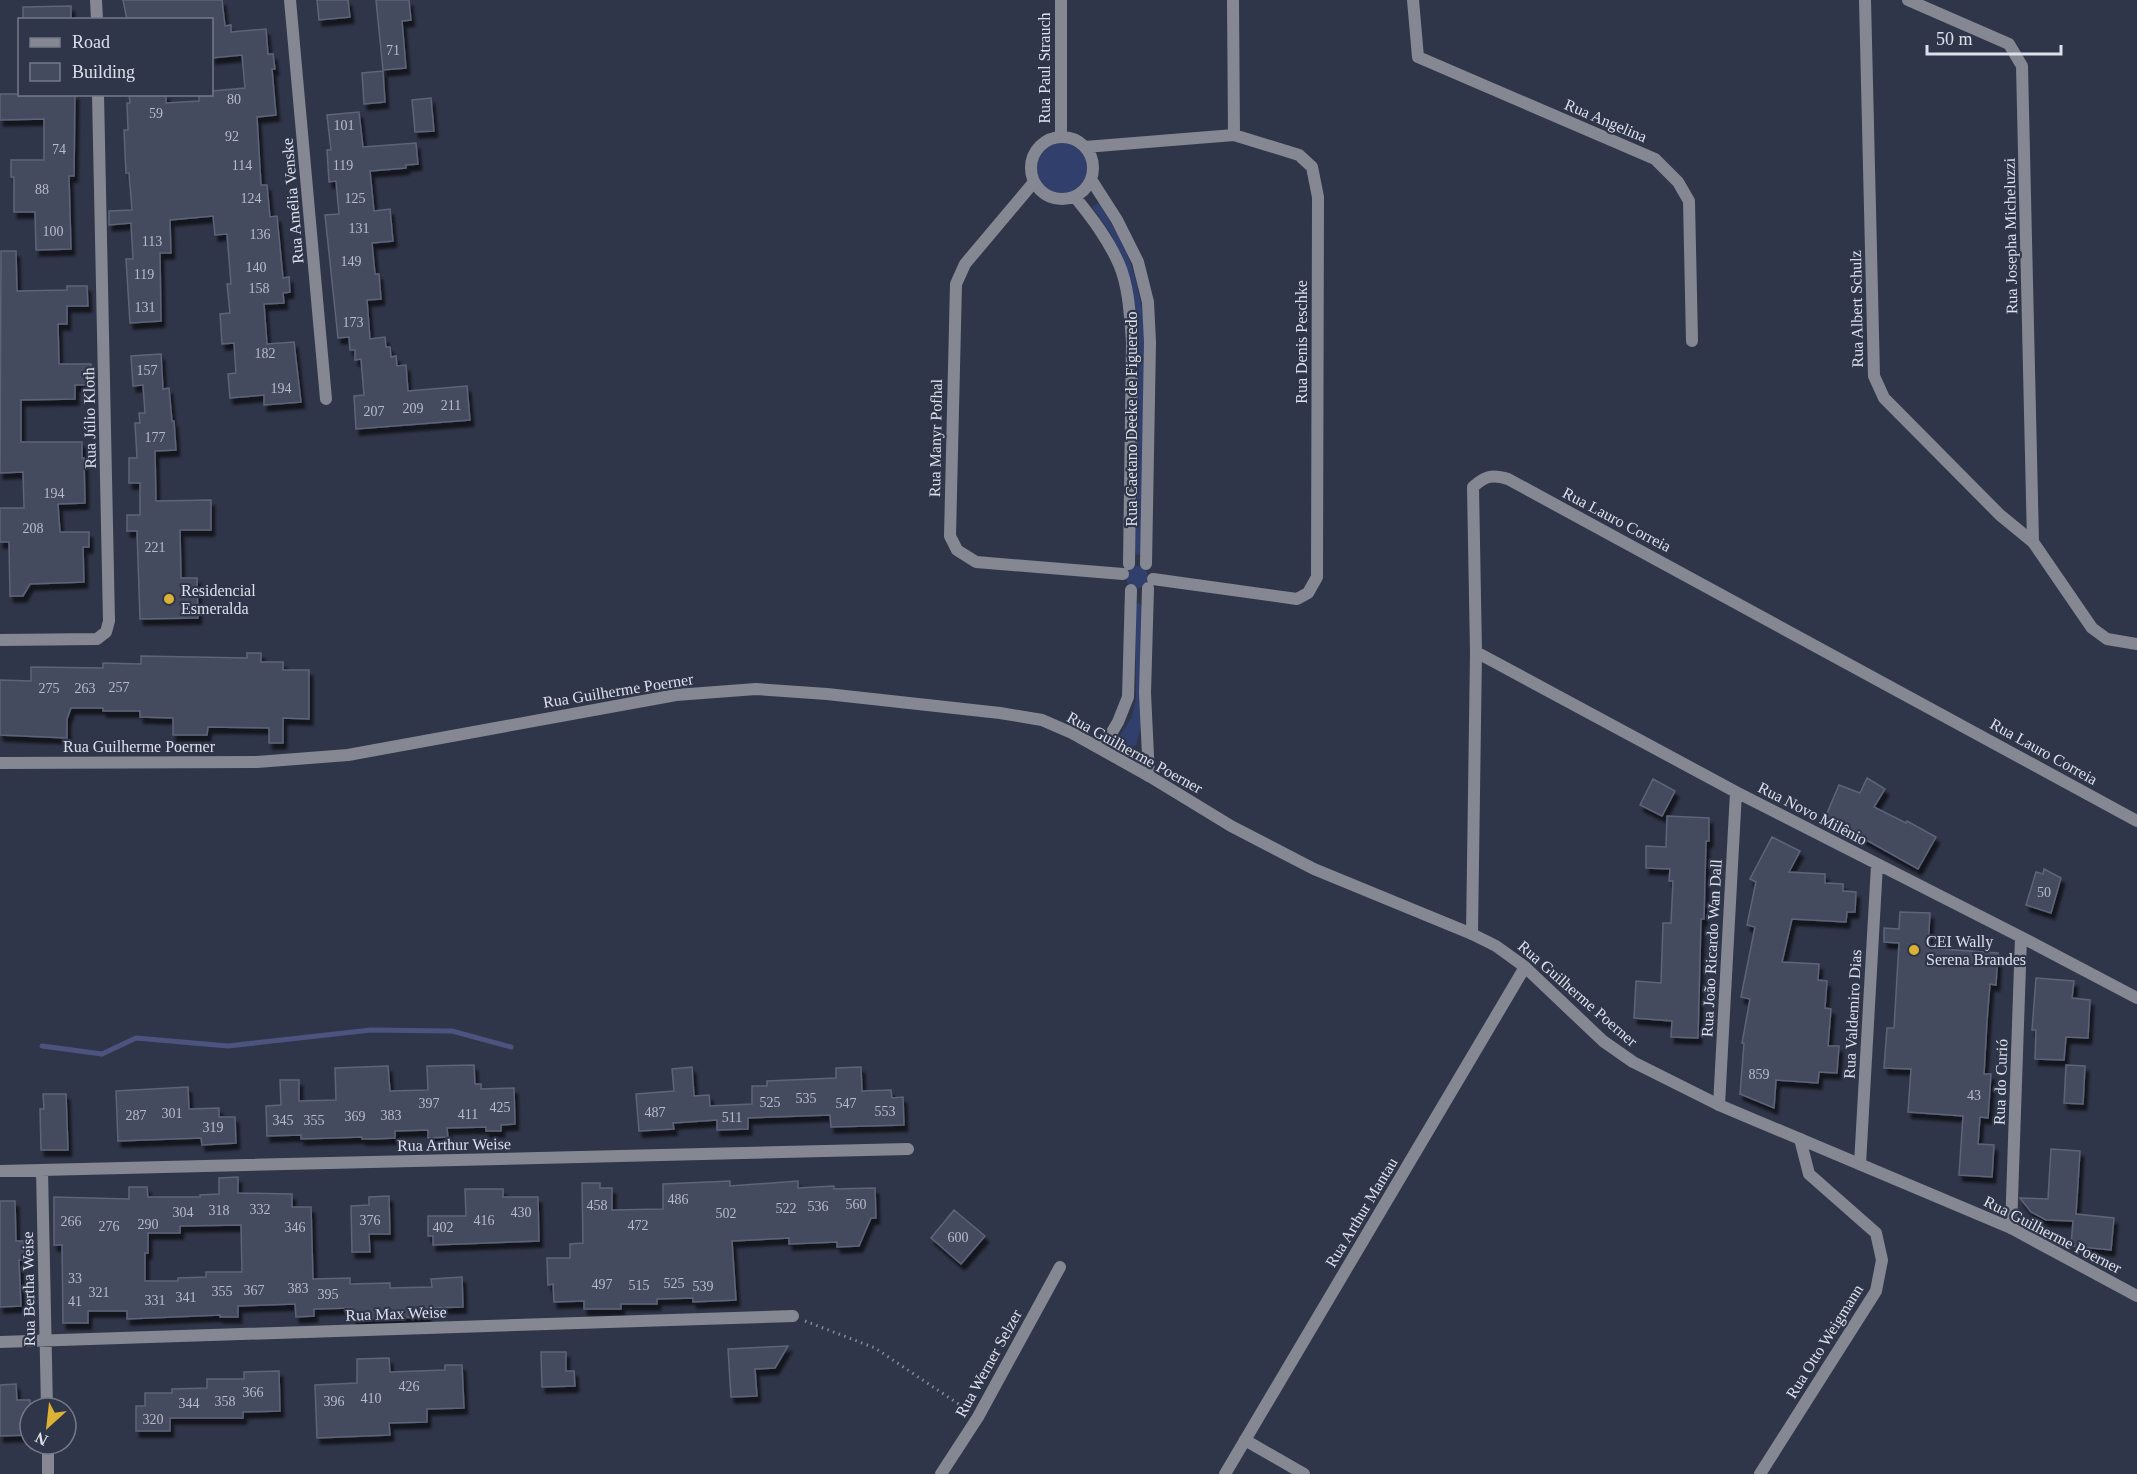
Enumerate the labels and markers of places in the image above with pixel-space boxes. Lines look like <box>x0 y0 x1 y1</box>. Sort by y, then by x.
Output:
place label: Residencial Esmeralda <box>181 582 256 617</box>
marker: Residencial Esmeralda <box>162 592 176 606</box>
place label: CEI Wally Serena Brandes <box>1926 933 2026 968</box>
marker: CEI Wally Serena Brandes <box>1907 943 1921 957</box>

